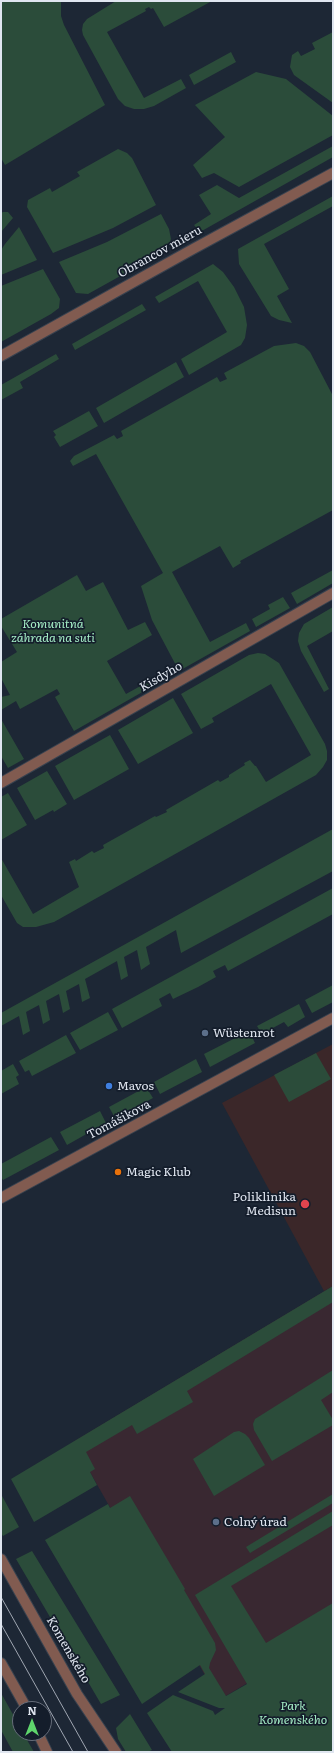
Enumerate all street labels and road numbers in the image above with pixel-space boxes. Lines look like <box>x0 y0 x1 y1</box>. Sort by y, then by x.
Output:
street label: Obrancov mieru <box>116 223 204 281</box>
street label: Kisdyho <box>137 659 185 695</box>
street label: Tomášikova <box>85 1097 153 1143</box>
street label: Komenského <box>43 1614 93 1686</box>

